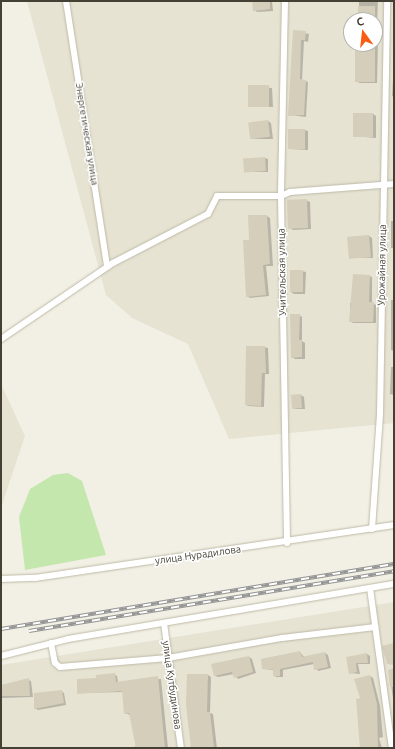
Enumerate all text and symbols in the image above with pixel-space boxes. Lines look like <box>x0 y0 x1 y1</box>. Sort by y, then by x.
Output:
north arrow <box>343 12 383 52</box>
text: С <box>355 15 365 28</box>
street label: Энергетическая улица <box>73 82 101 186</box>
street label: Урожайная улица <box>375 224 389 306</box>
street label: Учительская улица <box>275 228 289 316</box>
street label: улица Нурадилова <box>154 543 242 567</box>
street label: улица Кутбудинова <box>160 640 184 730</box>

